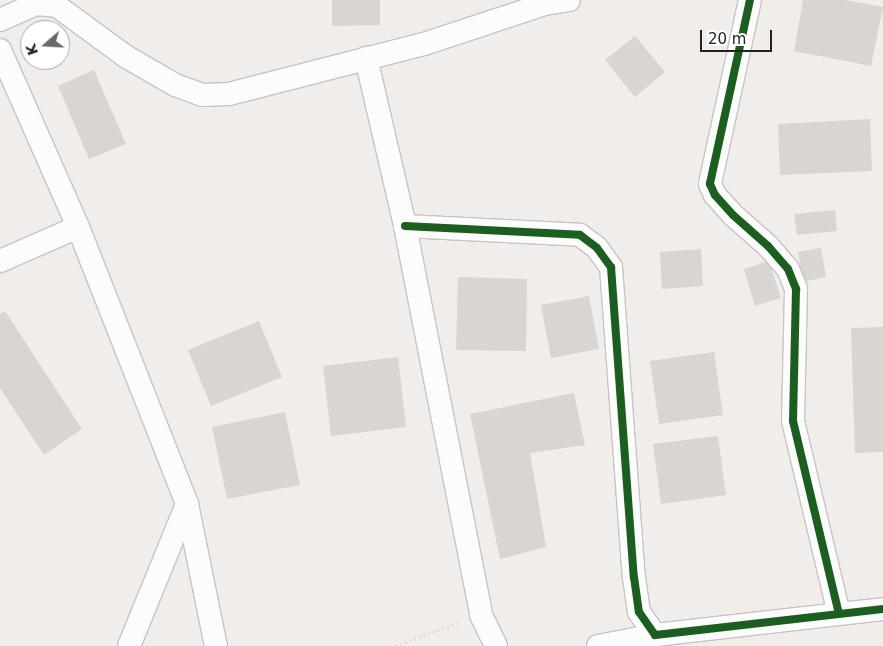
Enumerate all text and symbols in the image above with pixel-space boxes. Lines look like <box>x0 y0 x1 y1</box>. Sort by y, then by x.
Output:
north arrow <box>20 20 70 70</box>
scale bar <box>703 20 776 52</box>
text: 20 m <box>708 30 746 48</box>
text: K <box>22 42 41 57</box>

